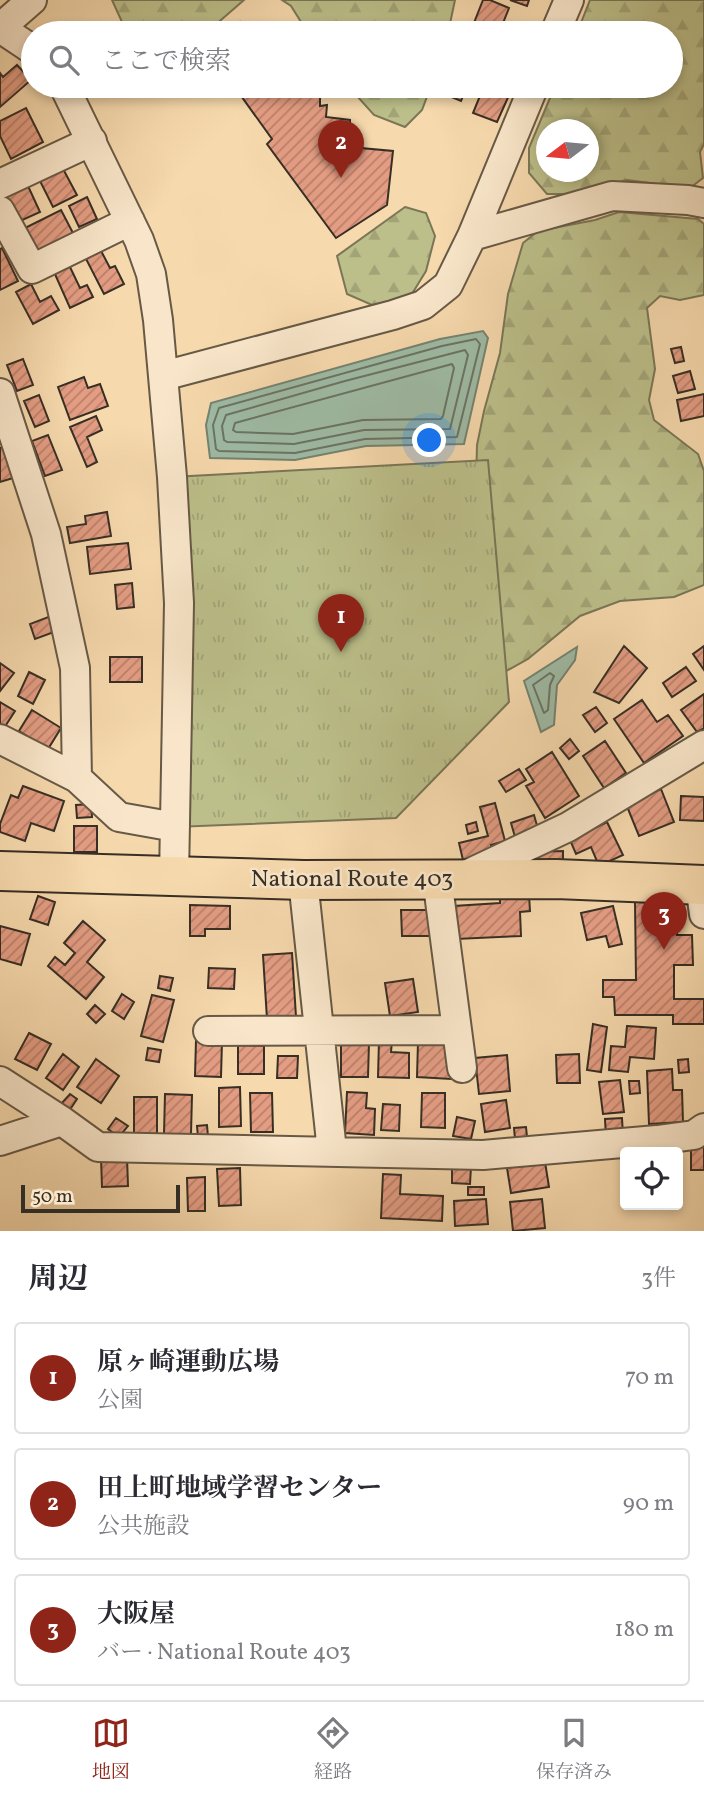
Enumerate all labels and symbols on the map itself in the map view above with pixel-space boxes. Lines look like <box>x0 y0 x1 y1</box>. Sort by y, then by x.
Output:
north arrow <box>536 119 599 182</box>
pin: 2 <box>318 120 364 178</box>
your location <box>412 423 446 457</box>
pin: 1 <box>318 594 364 652</box>
street label: National Route 403 <box>251 863 453 897</box>
pin: 3 <box>641 892 687 950</box>
scale bar <box>21 1182 180 1214</box>

